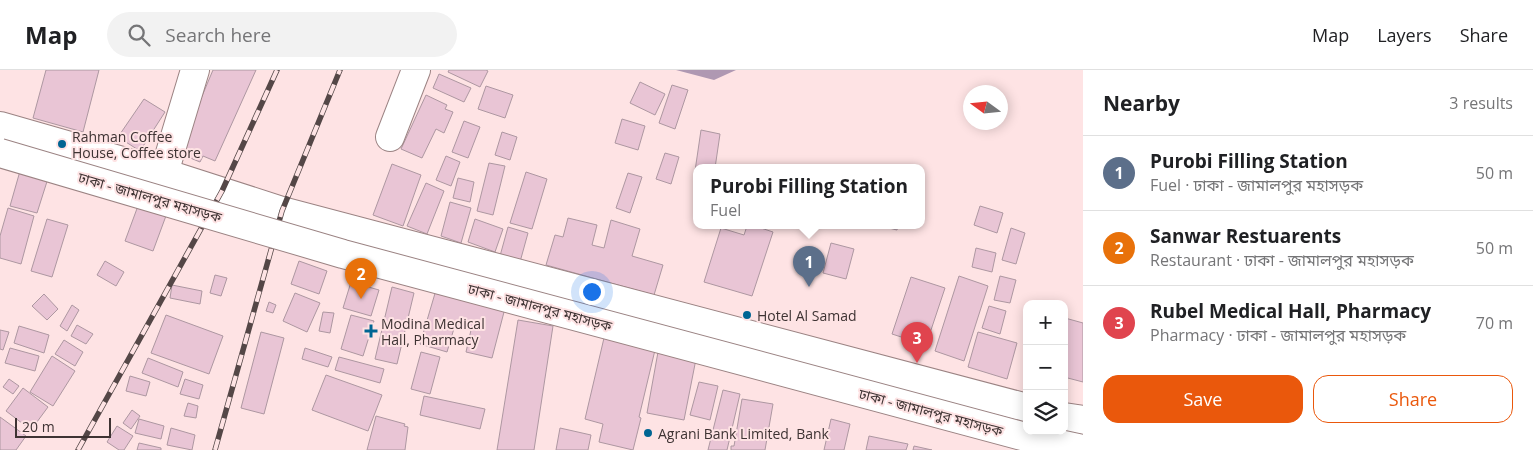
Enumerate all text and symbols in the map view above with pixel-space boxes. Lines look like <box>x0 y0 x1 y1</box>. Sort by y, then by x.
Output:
search box <box>107 12 457 57</box>
text: Map <box>25 18 77 51</box>
icon: search <box>125 21 153 49</box>
text: Search here <box>165 22 271 48</box>
text: Map <box>1312 23 1349 47</box>
text: Layers <box>1377 23 1432 47</box>
text: Share <box>1460 23 1508 47</box>
north arrow <box>963 85 1008 130</box>
text: Nearby <box>1103 89 1180 117</box>
text: 3 results <box>1449 92 1513 114</box>
place label: Rahman Coffee House, Coffee store <box>72 127 201 162</box>
marker: Rahman Coffee House, Coffee store <box>56 138 68 150</box>
text: Purobi Filling Station <box>1150 148 1348 174</box>
text: 1 <box>1114 162 1124 184</box>
text: 50 m <box>1476 162 1513 184</box>
popup <box>693 164 925 229</box>
street label: ঢাকা - জামালপুর মহাসড়ক <box>75 167 225 227</box>
text: Purobi Filling Station <box>710 173 908 199</box>
text: Fuel · ঢাকা - জামালপুর মহাসড়ক <box>1150 174 1363 196</box>
text: Fuel <box>710 199 741 221</box>
text: Sanwar Restuarents <box>1150 223 1341 249</box>
text: 2 <box>1114 237 1124 259</box>
text: 50 m <box>1476 237 1513 259</box>
pin: 1 <box>793 246 825 287</box>
text: Restaurant · ঢাকা - জামালপুর মহাসড়ক <box>1150 249 1414 271</box>
pin: 2 <box>345 258 377 299</box>
street label: ঢাকা - জামালপুর মহাসড়ক <box>465 278 615 336</box>
your location <box>579 279 605 305</box>
text: Rubel Medical Hall, Pharmacy <box>1150 298 1431 324</box>
map controls <box>1023 300 1068 435</box>
button: + <box>1023 300 1068 345</box>
place label: Hotel Al Samad <box>757 306 857 325</box>
marker: Hotel Al Samad <box>741 309 753 321</box>
text: 3 <box>1114 312 1124 334</box>
text: 70 m <box>1476 312 1513 334</box>
place label: Modina Medical Hall, Pharmacy <box>381 314 485 349</box>
pin: 3 <box>901 322 933 363</box>
text: Pharmacy · ঢাকা - জামালপুর মহাসড়ক <box>1150 324 1406 346</box>
marker: Modina Medical Hall, Pharmacy <box>365 325 377 337</box>
button: − <box>1023 345 1068 390</box>
button: Save <box>1103 375 1303 423</box>
button: Share <box>1313 375 1513 423</box>
street label: ঢাকা - জামালপুর মহাসড়ক <box>856 383 1006 441</box>
button: layers <box>1023 390 1068 435</box>
scale bar <box>15 415 111 438</box>
text: 20 m <box>22 417 55 436</box>
place label: Agrani Bank Limited, Bank <box>658 424 830 443</box>
marker: Agrani Bank Limited, Bank <box>642 427 654 439</box>

